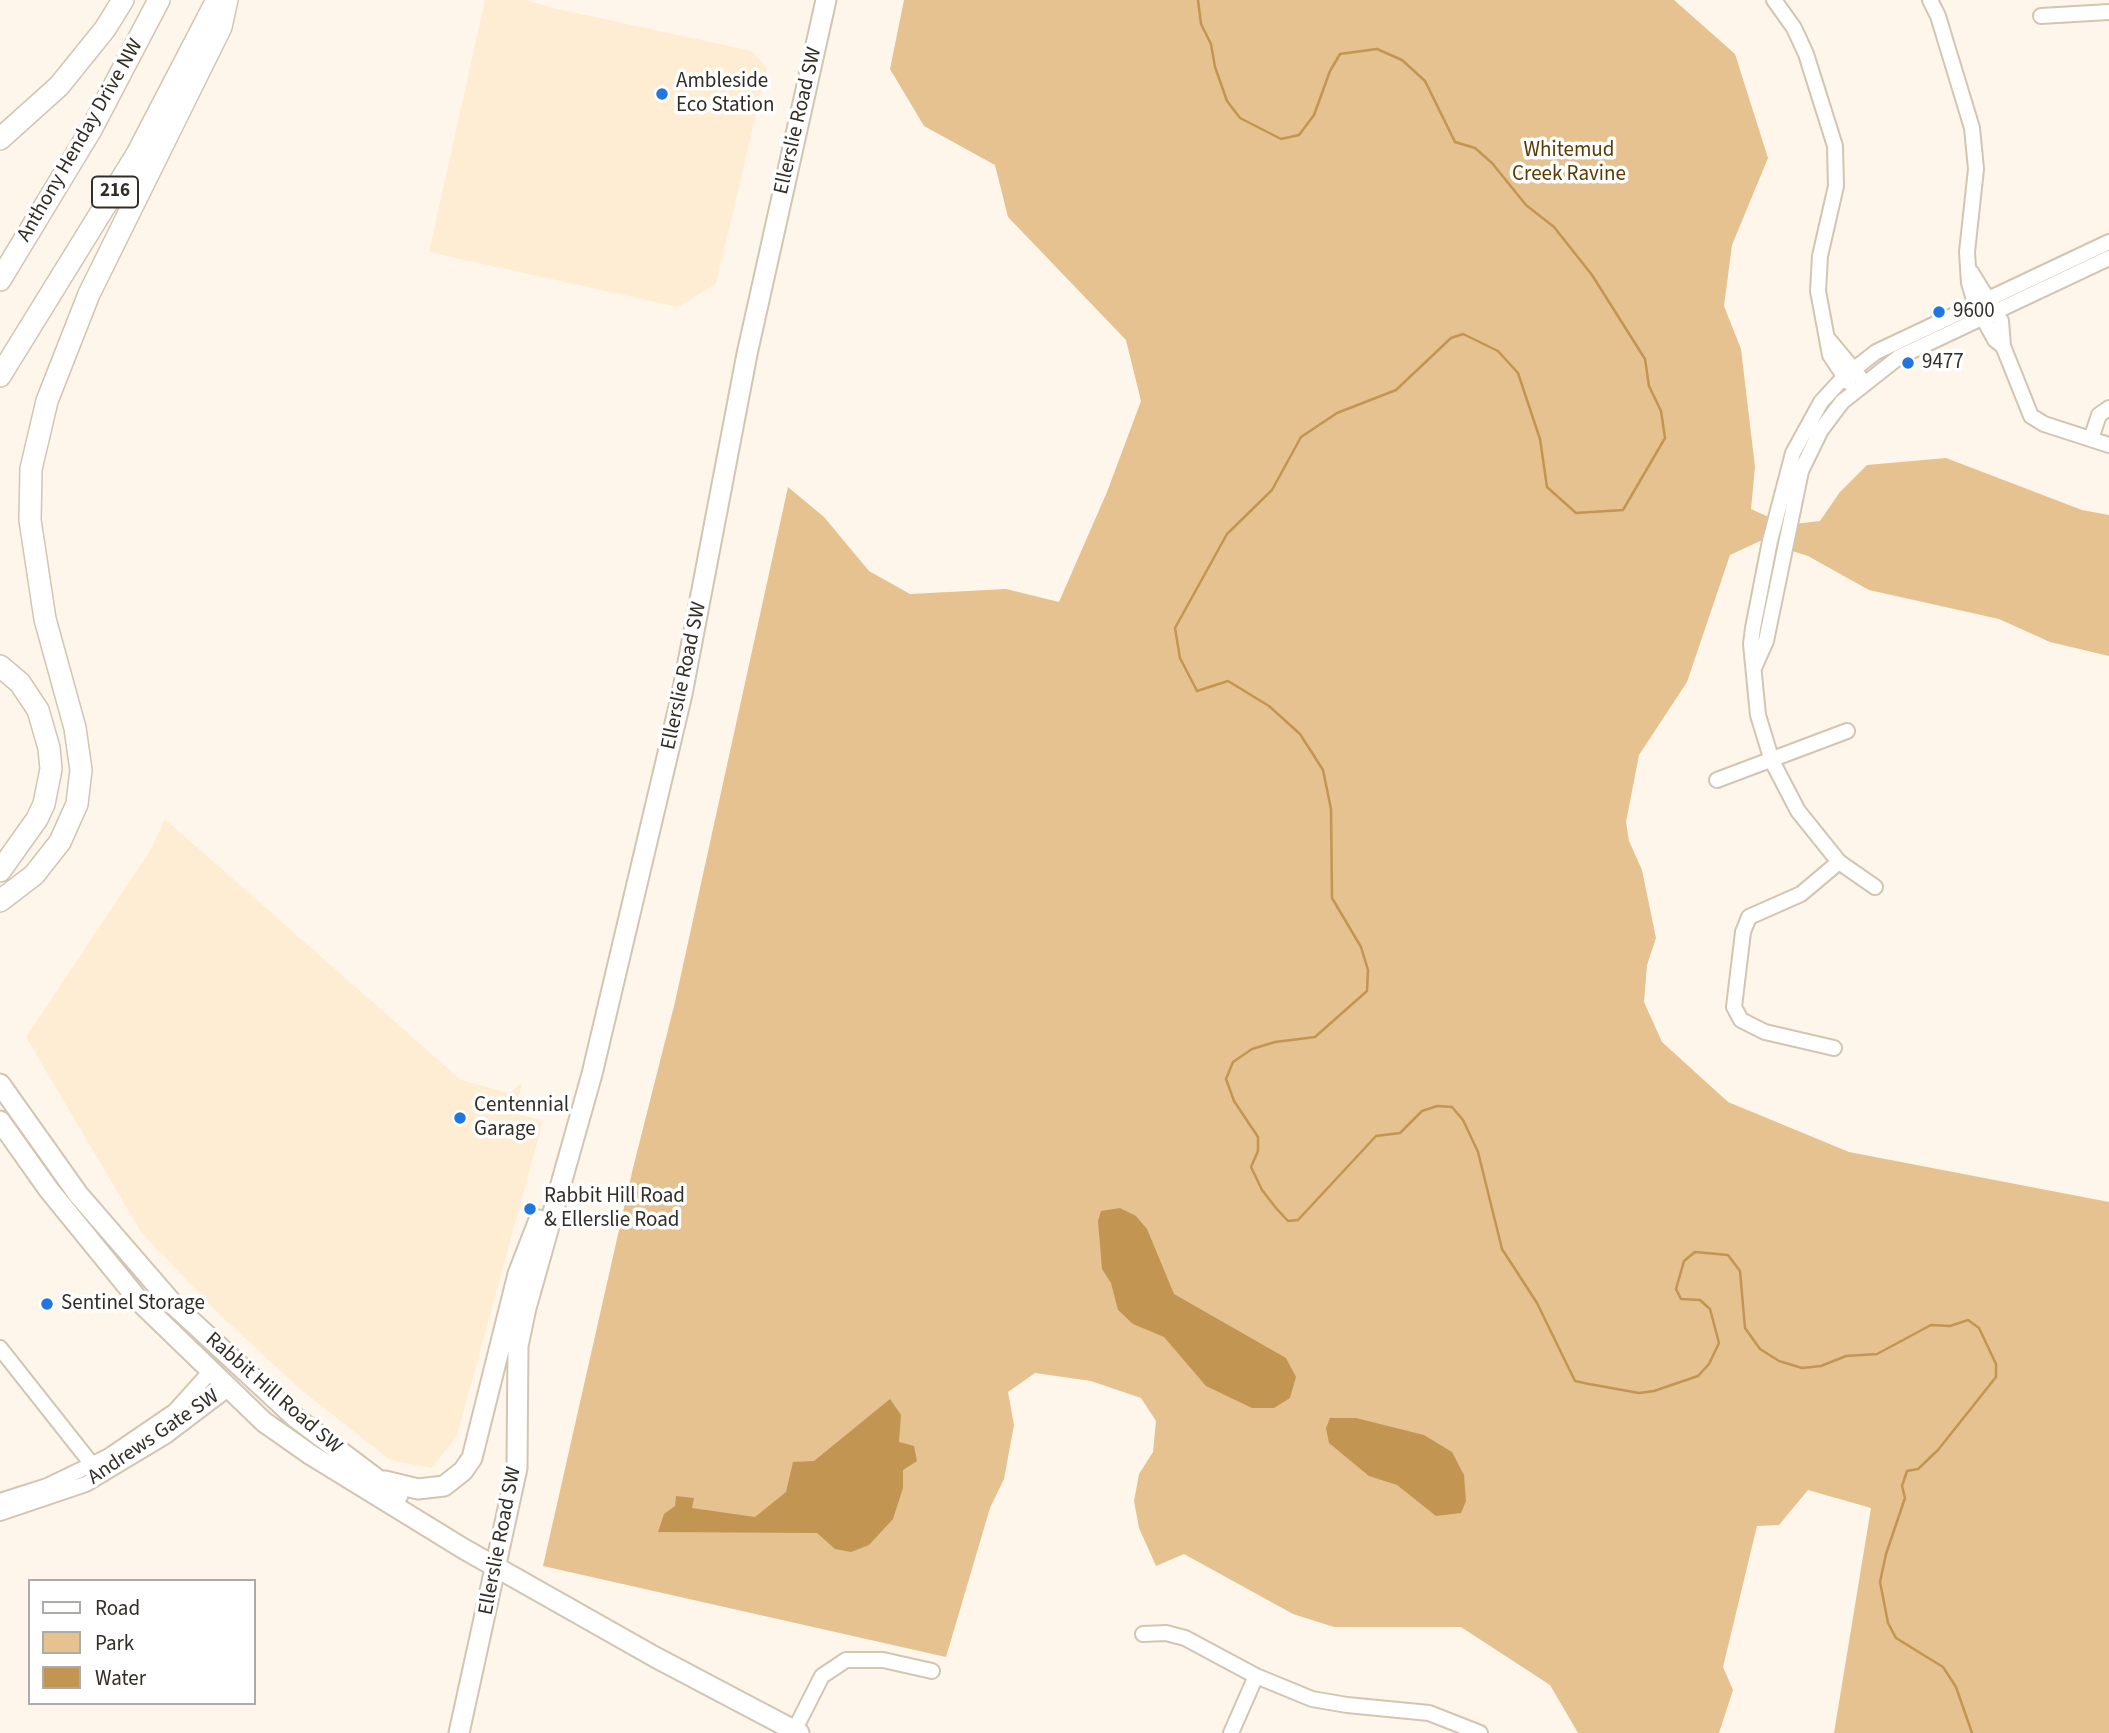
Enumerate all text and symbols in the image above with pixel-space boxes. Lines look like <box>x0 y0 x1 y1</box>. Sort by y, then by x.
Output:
street label: Anthony Henday Drive NW <box>13 35 149 247</box>
street label: Ellerslie Road SW <box>770 45 828 197</box>
place label: Ambleside Eco Station <box>676 69 774 119</box>
marker: Ambleside Eco Station <box>654 86 670 102</box>
park label: Whitemud Creek Ravine <box>1512 138 1626 188</box>
road number: 216 <box>92 176 138 208</box>
place label: 9600 <box>1953 299 1995 325</box>
marker: 9600 <box>1931 304 1947 320</box>
place label: 9477 <box>1922 350 1964 376</box>
marker: 9477 <box>1900 355 1916 371</box>
street label: Ellerslie Road SW <box>657 600 713 752</box>
place label: Centennial Garage <box>474 1093 569 1143</box>
marker: Centennial Garage <box>452 1110 468 1126</box>
place label: Rabbit Hill Road & Ellerslie Road <box>544 1184 685 1234</box>
marker: Rabbit Hill Road & Ellerslie Road <box>522 1201 538 1217</box>
place label: Sentinel Storage <box>61 1291 205 1317</box>
marker: Sentinel Storage <box>39 1296 55 1312</box>
street label: Rabbit Hill Road SW <box>199 1328 347 1460</box>
street label: Andrews Gate SW <box>84 1385 224 1491</box>
street label: Ellerslie Road SW <box>474 1465 528 1617</box>
legend <box>28 1579 256 1705</box>
text: Road <box>95 1593 140 1623</box>
text: Park <box>95 1628 134 1658</box>
text: Water <box>95 1663 146 1693</box>

